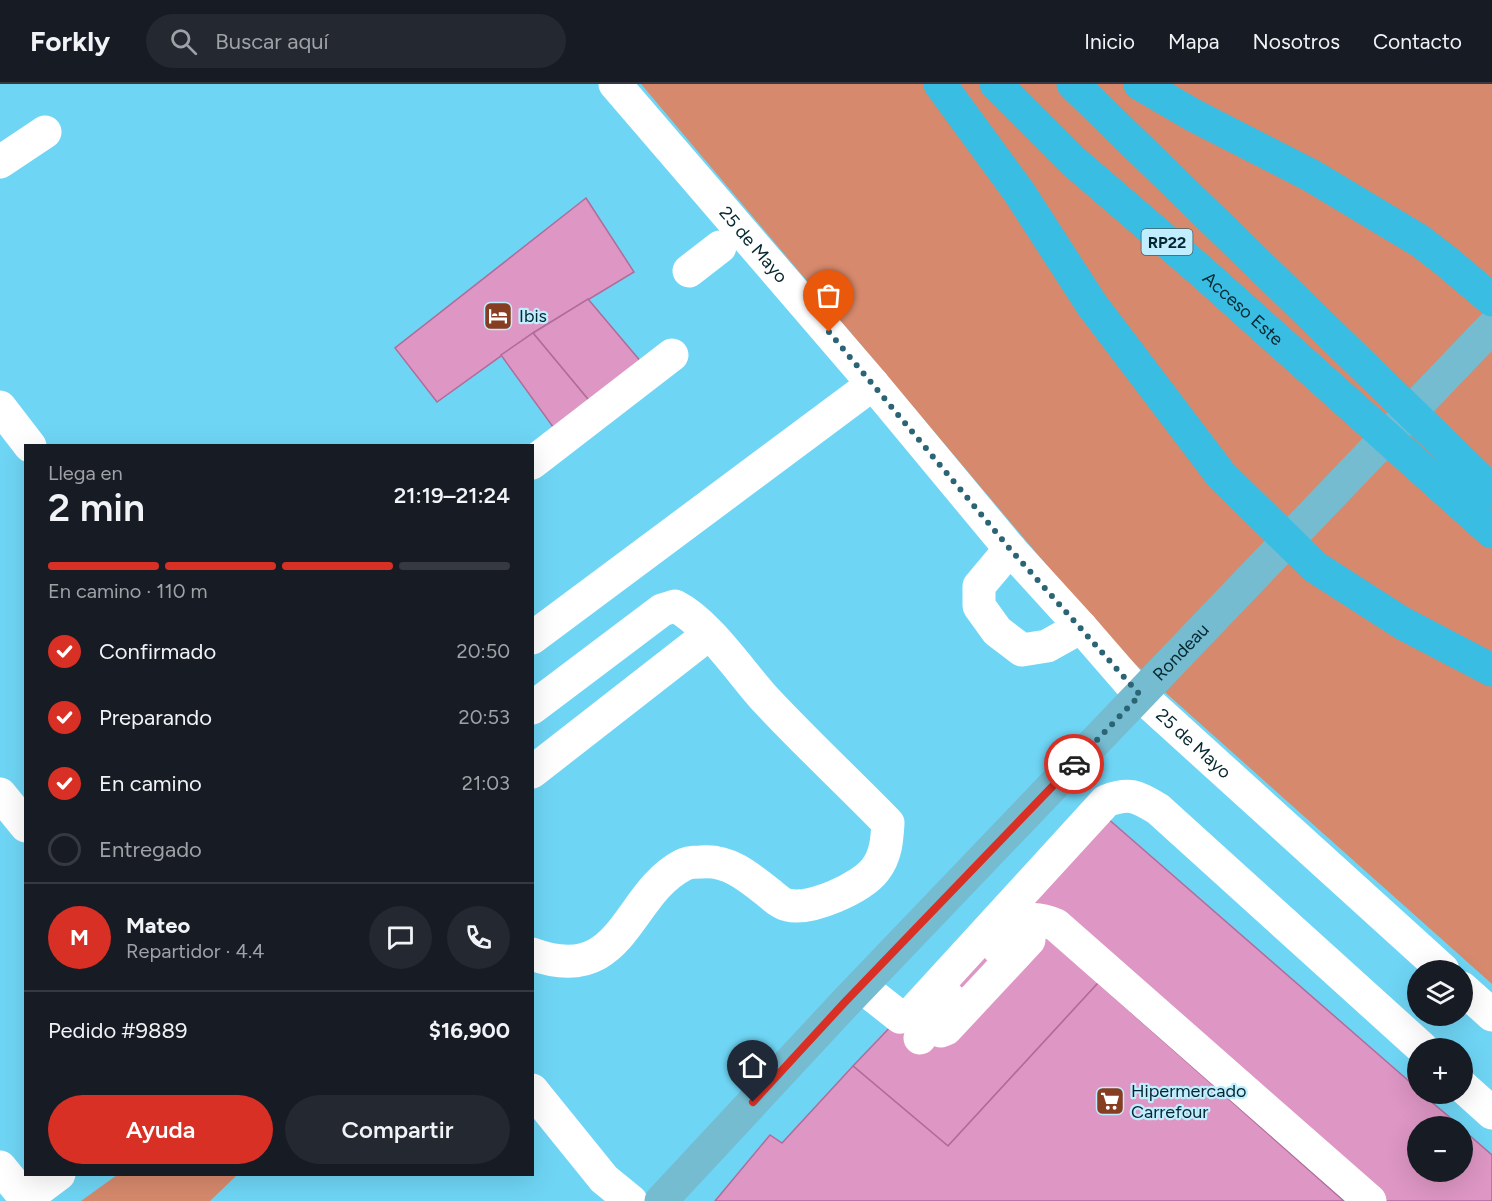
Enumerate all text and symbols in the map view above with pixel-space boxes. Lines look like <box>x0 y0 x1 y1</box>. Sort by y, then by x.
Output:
search box <box>146 14 566 68</box>
text: Forkly <box>30 24 110 58</box>
icon: search <box>167 25 200 58</box>
text: Buscar aquí <box>215 28 329 55</box>
text: Inicio <box>1084 29 1135 54</box>
text: Mapa <box>1168 29 1220 54</box>
text: Nosotros <box>1253 29 1340 54</box>
text: Contacto <box>1373 29 1462 54</box>
street label: 25 de Mayo <box>714 202 792 287</box>
road number: RP22 <box>1142 229 1192 255</box>
street label: Acceso Este <box>1198 267 1288 350</box>
pin <box>803 270 854 332</box>
icon: bag <box>812 279 845 312</box>
hotel icon: Ibis <box>482 300 514 332</box>
place label: Ibis <box>519 305 547 327</box>
text: Llega en <box>48 461 123 485</box>
text: 21:19–21:24 <box>394 482 510 509</box>
text: 2 min <box>48 484 145 531</box>
text: En camino · 110 m <box>48 579 208 603</box>
street label: Rondeau <box>1148 619 1213 686</box>
icon: check <box>48 635 81 668</box>
text: Confirmado <box>99 638 216 665</box>
text: 20:50 <box>457 639 510 663</box>
icon: check <box>48 701 81 734</box>
text: Preparando <box>99 704 212 731</box>
street label: 25 de Mayo <box>1151 704 1236 783</box>
text: 20:53 <box>459 705 510 729</box>
courier <box>1044 734 1104 794</box>
icon: car <box>1058 748 1091 781</box>
icon: check <box>48 767 81 800</box>
text: En camino <box>99 770 202 797</box>
text: 21:03 <box>462 771 510 795</box>
text: Entregado <box>99 836 202 863</box>
button: chat <box>369 906 432 969</box>
button: phone <box>447 906 510 969</box>
text: Mateo <box>126 912 190 939</box>
text: M <box>70 924 89 951</box>
text: Repartidor · 4.4 <box>126 939 264 963</box>
map controls <box>1407 960 1473 1182</box>
button: layers <box>1407 960 1473 1026</box>
text: Pedido #9889 <box>48 1017 187 1044</box>
text: $16,900 <box>429 1017 510 1044</box>
button: + <box>1407 1038 1473 1104</box>
pin <box>727 1040 778 1102</box>
icon: home <box>736 1049 769 1082</box>
place label: Hipermercado Carrefour <box>1131 1080 1246 1123</box>
supermarket icon: Hipermercado Carrefour <box>1094 1085 1126 1117</box>
button: Ayuda <box>48 1095 273 1164</box>
button: Compartir <box>285 1095 510 1164</box>
button: − <box>1407 1116 1473 1182</box>

